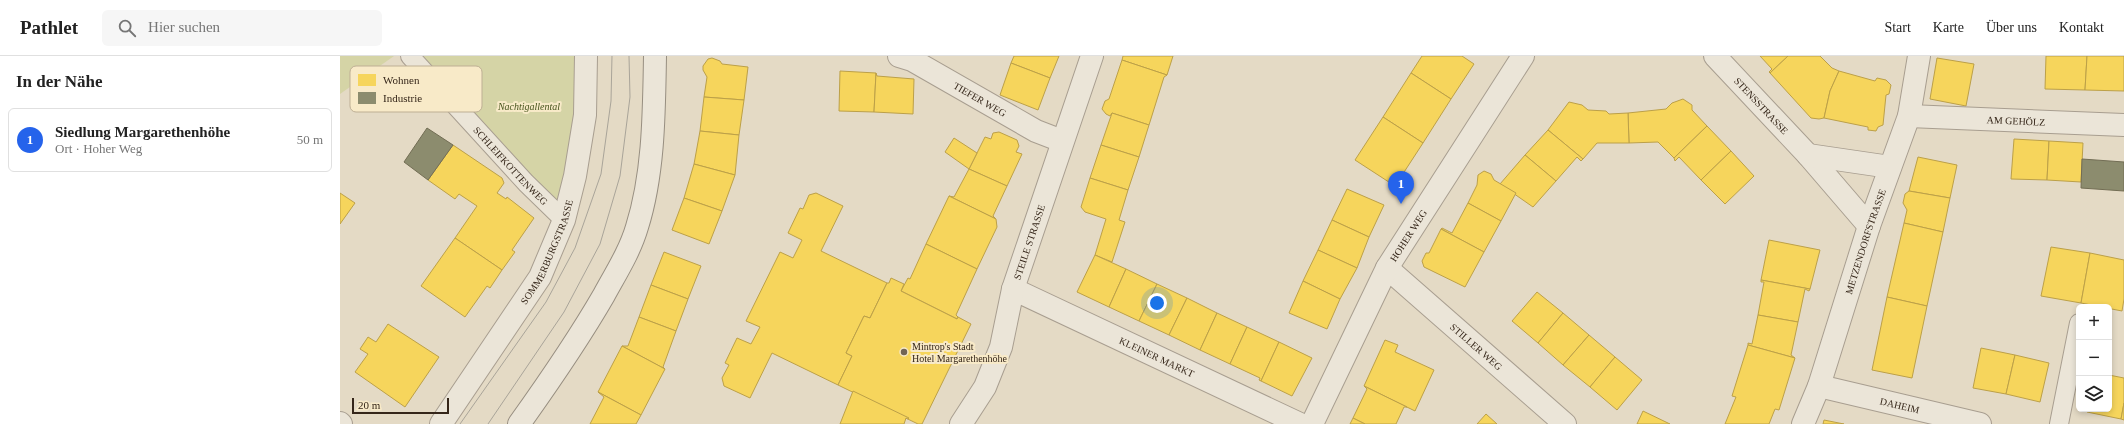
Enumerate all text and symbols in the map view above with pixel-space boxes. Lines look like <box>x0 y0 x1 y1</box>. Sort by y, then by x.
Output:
search box <box>102 10 382 46</box>
text: Pathlet <box>20 17 78 38</box>
icon: search <box>116 17 138 39</box>
text: Hier suchen <box>148 19 220 35</box>
text: Start <box>1884 20 1911 35</box>
text: Karte <box>1933 20 1964 35</box>
text: Über uns <box>1986 20 2037 35</box>
text: Kontakt <box>2059 20 2104 35</box>
legend <box>350 66 482 112</box>
text: In der Nähe <box>16 72 103 91</box>
text: Wohnen <box>383 74 420 86</box>
street label: STENSSTRASSE <box>1732 75 1791 136</box>
street label: TIEFER WEG <box>952 80 1008 118</box>
text: Industrie <box>383 92 422 104</box>
park label: Nachtigallental <box>497 101 560 112</box>
street label: AM GEHÖLZ <box>1986 114 2045 127</box>
text: Siedlung Margarethenhöhe <box>55 124 230 140</box>
street label: SCHLEIFKOTTENWEG <box>472 124 550 207</box>
text: 1 <box>27 132 33 147</box>
text: 50 m <box>297 132 323 147</box>
text: Ort · Hoher Weg <box>55 141 142 156</box>
pin: 1 <box>1388 171 1414 204</box>
street label: METZENDORFSTRASSE <box>1843 187 1888 295</box>
street label: SOMMERBURGSTRASSE <box>518 198 574 306</box>
street label: STEILE STRASSE <box>1011 203 1047 281</box>
street label: HOHER WEG <box>1387 207 1429 263</box>
your location <box>1147 293 1167 313</box>
map controls <box>2076 304 2112 412</box>
button: + <box>2076 304 2112 340</box>
street label: STILLER WEG <box>1448 321 1505 372</box>
street label: KLEINER MARKT <box>1118 334 1196 379</box>
button: − <box>2076 340 2112 376</box>
place label: Mintrop's Stadt Hotel Margarethenhöhe <box>912 341 1008 364</box>
marker: Mintrop's Stadt Hotel Margarethenhöhe <box>899 347 909 357</box>
button: layers <box>2076 376 2112 412</box>
street label: DAHEIM <box>1879 395 1921 415</box>
scale bar <box>352 396 449 415</box>
text: 20 m <box>358 399 380 411</box>

